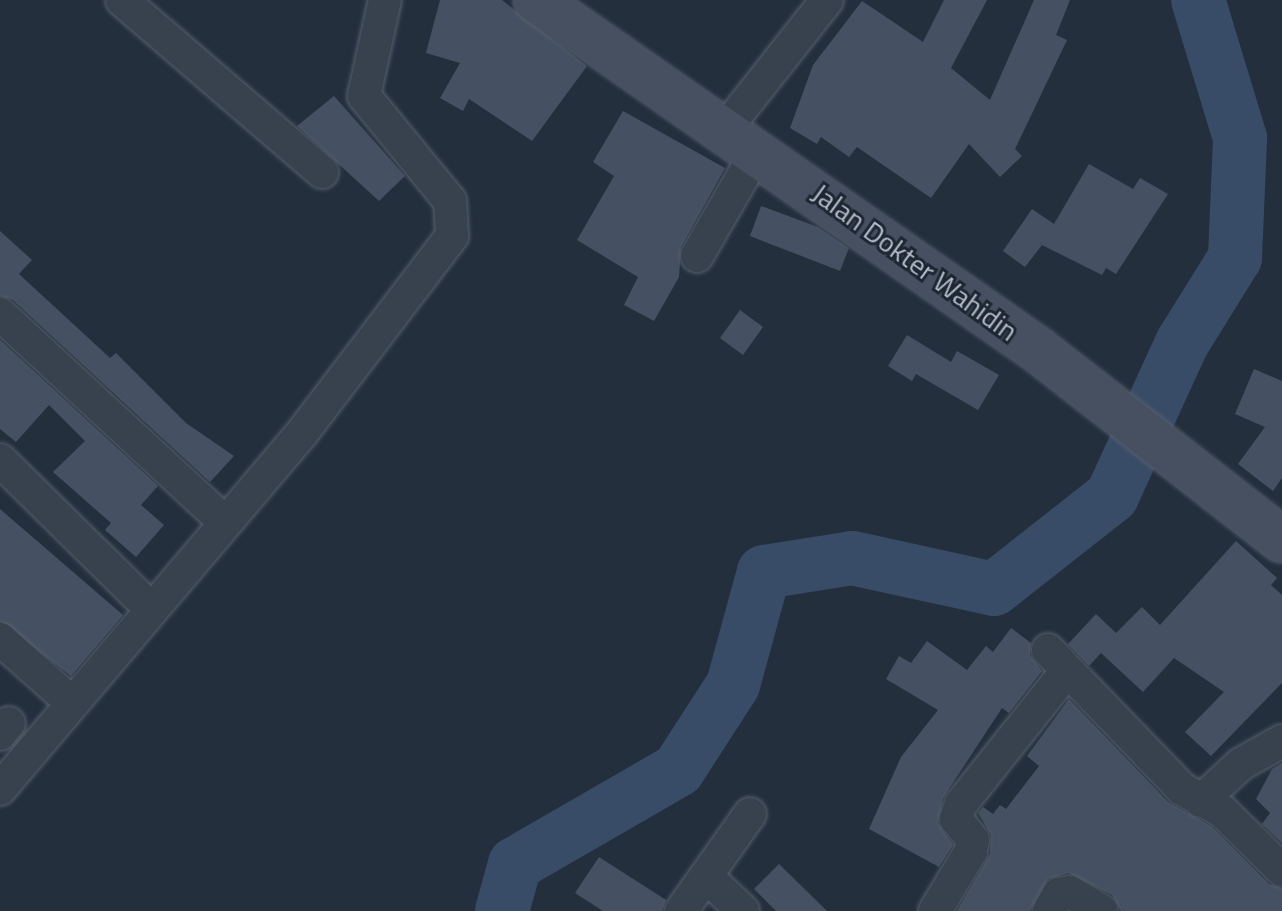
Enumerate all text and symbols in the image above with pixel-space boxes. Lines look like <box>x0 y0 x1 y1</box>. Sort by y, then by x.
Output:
street label: Jalan Dokter Wahidin <box>806 176 1024 348</box>

